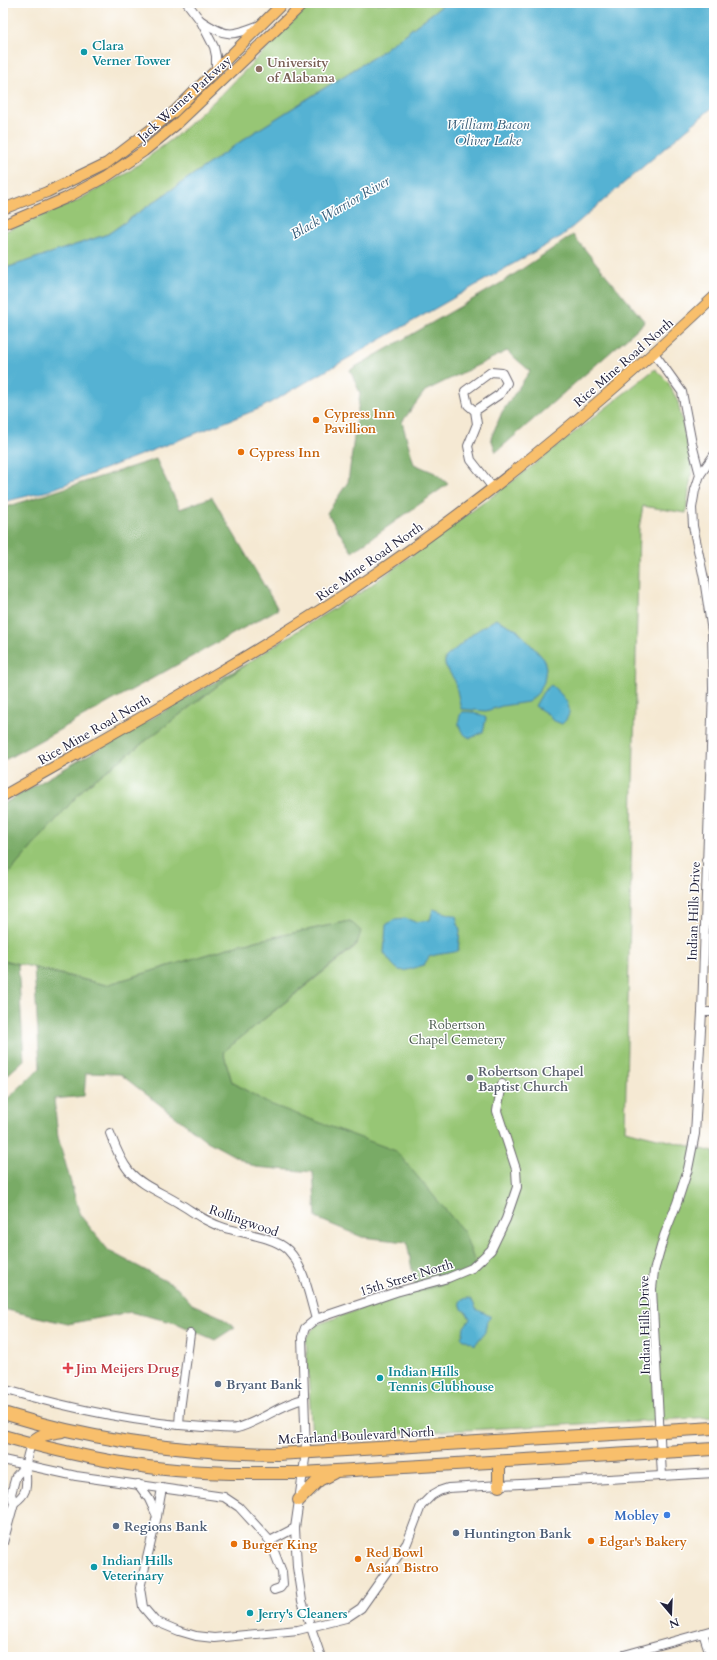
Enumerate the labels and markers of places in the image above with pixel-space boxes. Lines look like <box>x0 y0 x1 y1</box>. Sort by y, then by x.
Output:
place label: Clara Verner Tower <box>92 37 171 70</box>
marker: Clara Verner Tower <box>79 47 89 57</box>
place label: University of Alabama <box>267 54 335 87</box>
marker: University of Alabama <box>254 64 264 74</box>
place label: Cypress Inn Pavillion <box>324 405 396 438</box>
marker: Cypress Inn Pavillion <box>311 415 321 425</box>
place label: Cypress Inn <box>249 444 321 462</box>
marker: Cypress Inn <box>236 447 246 457</box>
place label: Robertson Chapel Baptist Church <box>478 1063 584 1096</box>
marker: Robertson Chapel Baptist Church <box>465 1073 475 1083</box>
place label: Jim Meijers Drug <box>74 1360 179 1378</box>
marker: Jim Meijers Drug <box>63 1363 73 1373</box>
place label: Indian Hills Tennis Clubhouse <box>388 1363 494 1396</box>
marker: Indian Hills Tennis Clubhouse <box>375 1373 385 1383</box>
place label: Bryant Bank <box>226 1376 303 1394</box>
marker: Bryant Bank <box>213 1379 223 1389</box>
place label: Mobley <box>614 1507 660 1525</box>
marker: Mobley <box>662 1510 672 1520</box>
place label: Regions Bank <box>124 1518 208 1536</box>
marker: Regions Bank <box>111 1521 121 1531</box>
place label: Huntington Bank <box>464 1525 572 1543</box>
marker: Huntington Bank <box>451 1528 461 1538</box>
place label: Edgar's Bakery <box>599 1533 687 1551</box>
place label: Burger King <box>242 1536 317 1554</box>
marker: Edgar's Bakery <box>586 1536 596 1546</box>
marker: Burger King <box>229 1539 239 1549</box>
place label: Red Bowl Asian Bistro <box>366 1544 439 1577</box>
place label: Indian Hills Veterinary <box>102 1552 173 1585</box>
marker: Red Bowl Asian Bistro <box>353 1554 363 1564</box>
marker: Indian Hills Veterinary <box>89 1562 99 1572</box>
place label: Jerry's Cleaners <box>256 1605 348 1623</box>
marker: Jerry's Cleaners <box>245 1608 255 1618</box>

